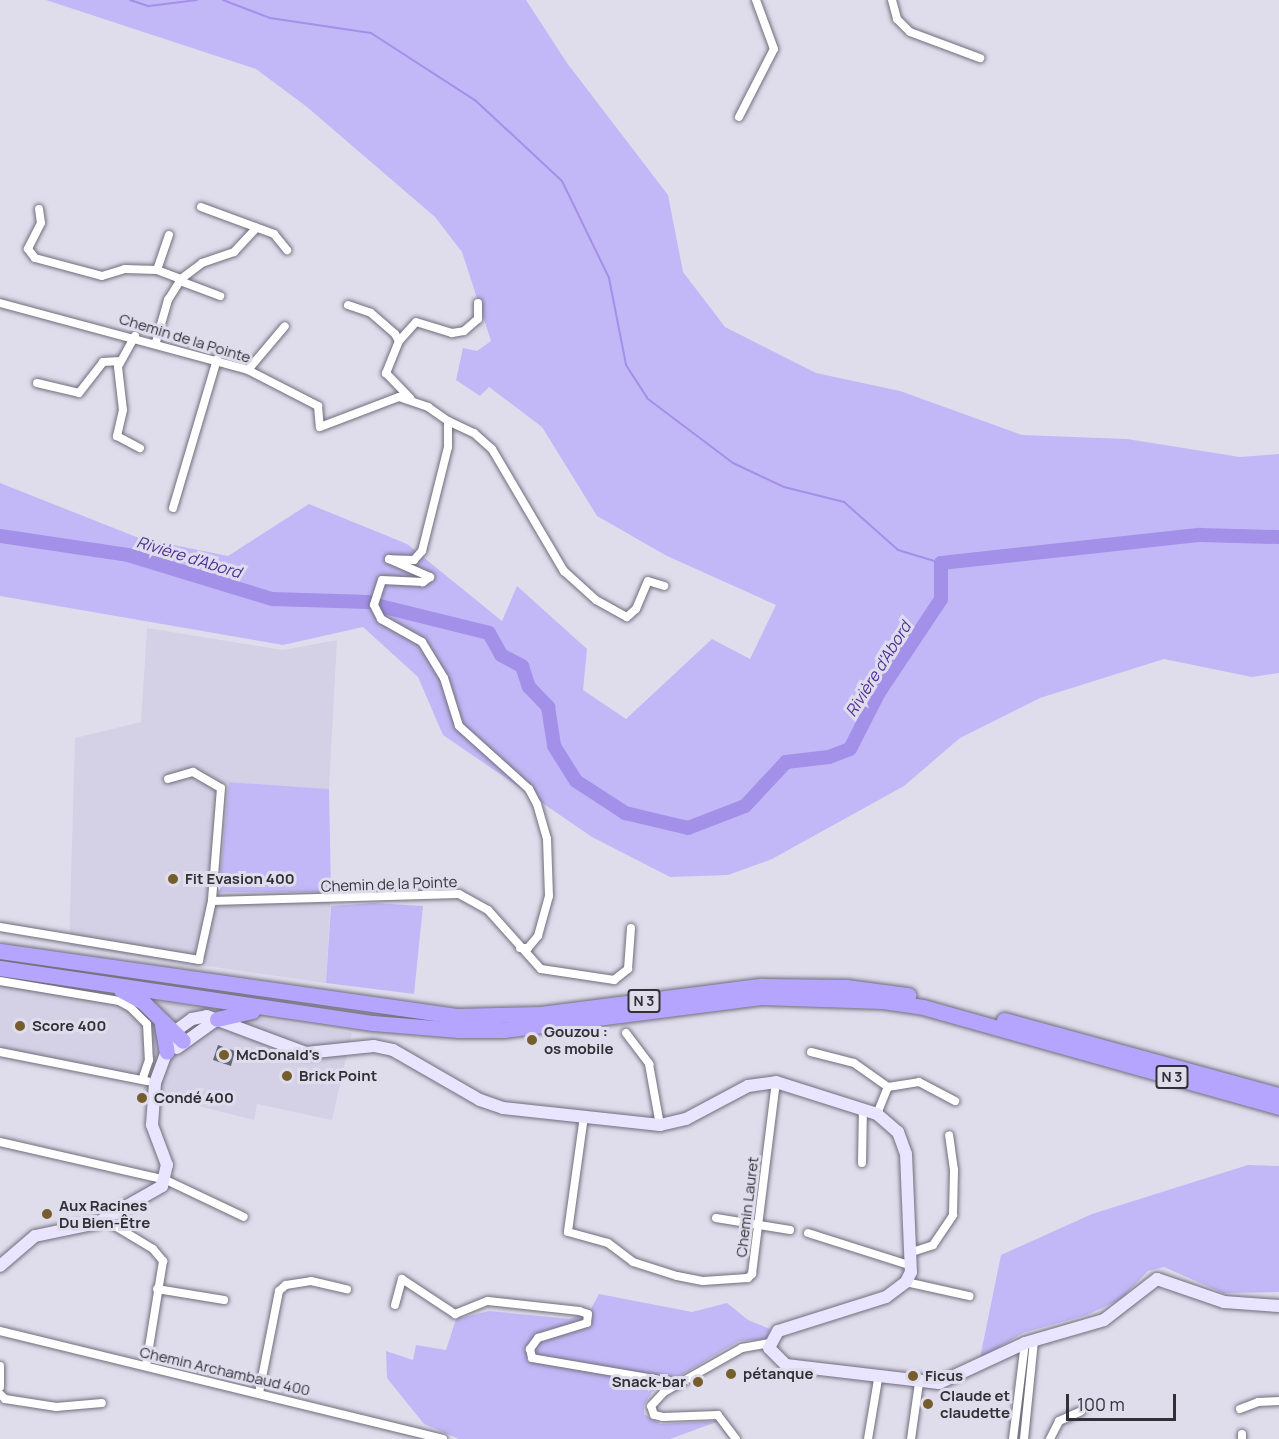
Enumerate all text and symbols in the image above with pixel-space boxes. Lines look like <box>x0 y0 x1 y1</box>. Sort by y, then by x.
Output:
street label: Chemin de la Pointe <box>117 309 253 367</box>
water label: Rivière d'Abord <box>134 532 244 582</box>
water label: Rivière d'Abord <box>841 618 915 720</box>
place label: Fit Evasion 400 <box>185 870 295 888</box>
marker: Fit Evasion 400 <box>166 872 180 886</box>
street label: Chemin de la Pointe <box>320 873 458 895</box>
road number: N 3 <box>628 990 660 1012</box>
place label: Score 400 <box>32 1017 106 1035</box>
marker: Score 400 <box>13 1019 27 1033</box>
place label: Gouzou : os mobile <box>544 1022 614 1057</box>
marker: Gouzou : os mobile <box>525 1033 539 1047</box>
place label: McDonald's <box>236 1046 320 1064</box>
marker: McDonald's <box>217 1048 231 1062</box>
road number: N 3 <box>1156 1066 1188 1088</box>
place label: Brick Point <box>299 1067 377 1085</box>
marker: Brick Point <box>280 1069 294 1083</box>
place label: Condé 400 <box>154 1089 234 1107</box>
marker: Condé 400 <box>135 1091 149 1105</box>
street label: Chemin Lauret <box>732 1156 762 1258</box>
place label: Aux Racines Du Bien-Être <box>59 1196 150 1231</box>
marker: Aux Racines Du Bien-Être <box>40 1207 54 1221</box>
street label: Chemin Archambaud 400 <box>138 1343 312 1399</box>
place label: pétanque <box>743 1365 813 1383</box>
marker: pétanque <box>724 1367 738 1381</box>
place label: Ficus <box>925 1367 963 1385</box>
marker: Ficus <box>906 1369 920 1383</box>
place label: Snack-bar <box>612 1373 686 1391</box>
marker: Snack-bar <box>691 1375 705 1389</box>
scale bar <box>1069 1382 1178 1420</box>
place label: Claude et claudette <box>940 1386 1010 1421</box>
text: 100 m <box>1077 1392 1125 1416</box>
marker: Claude et claudette <box>921 1397 935 1411</box>

